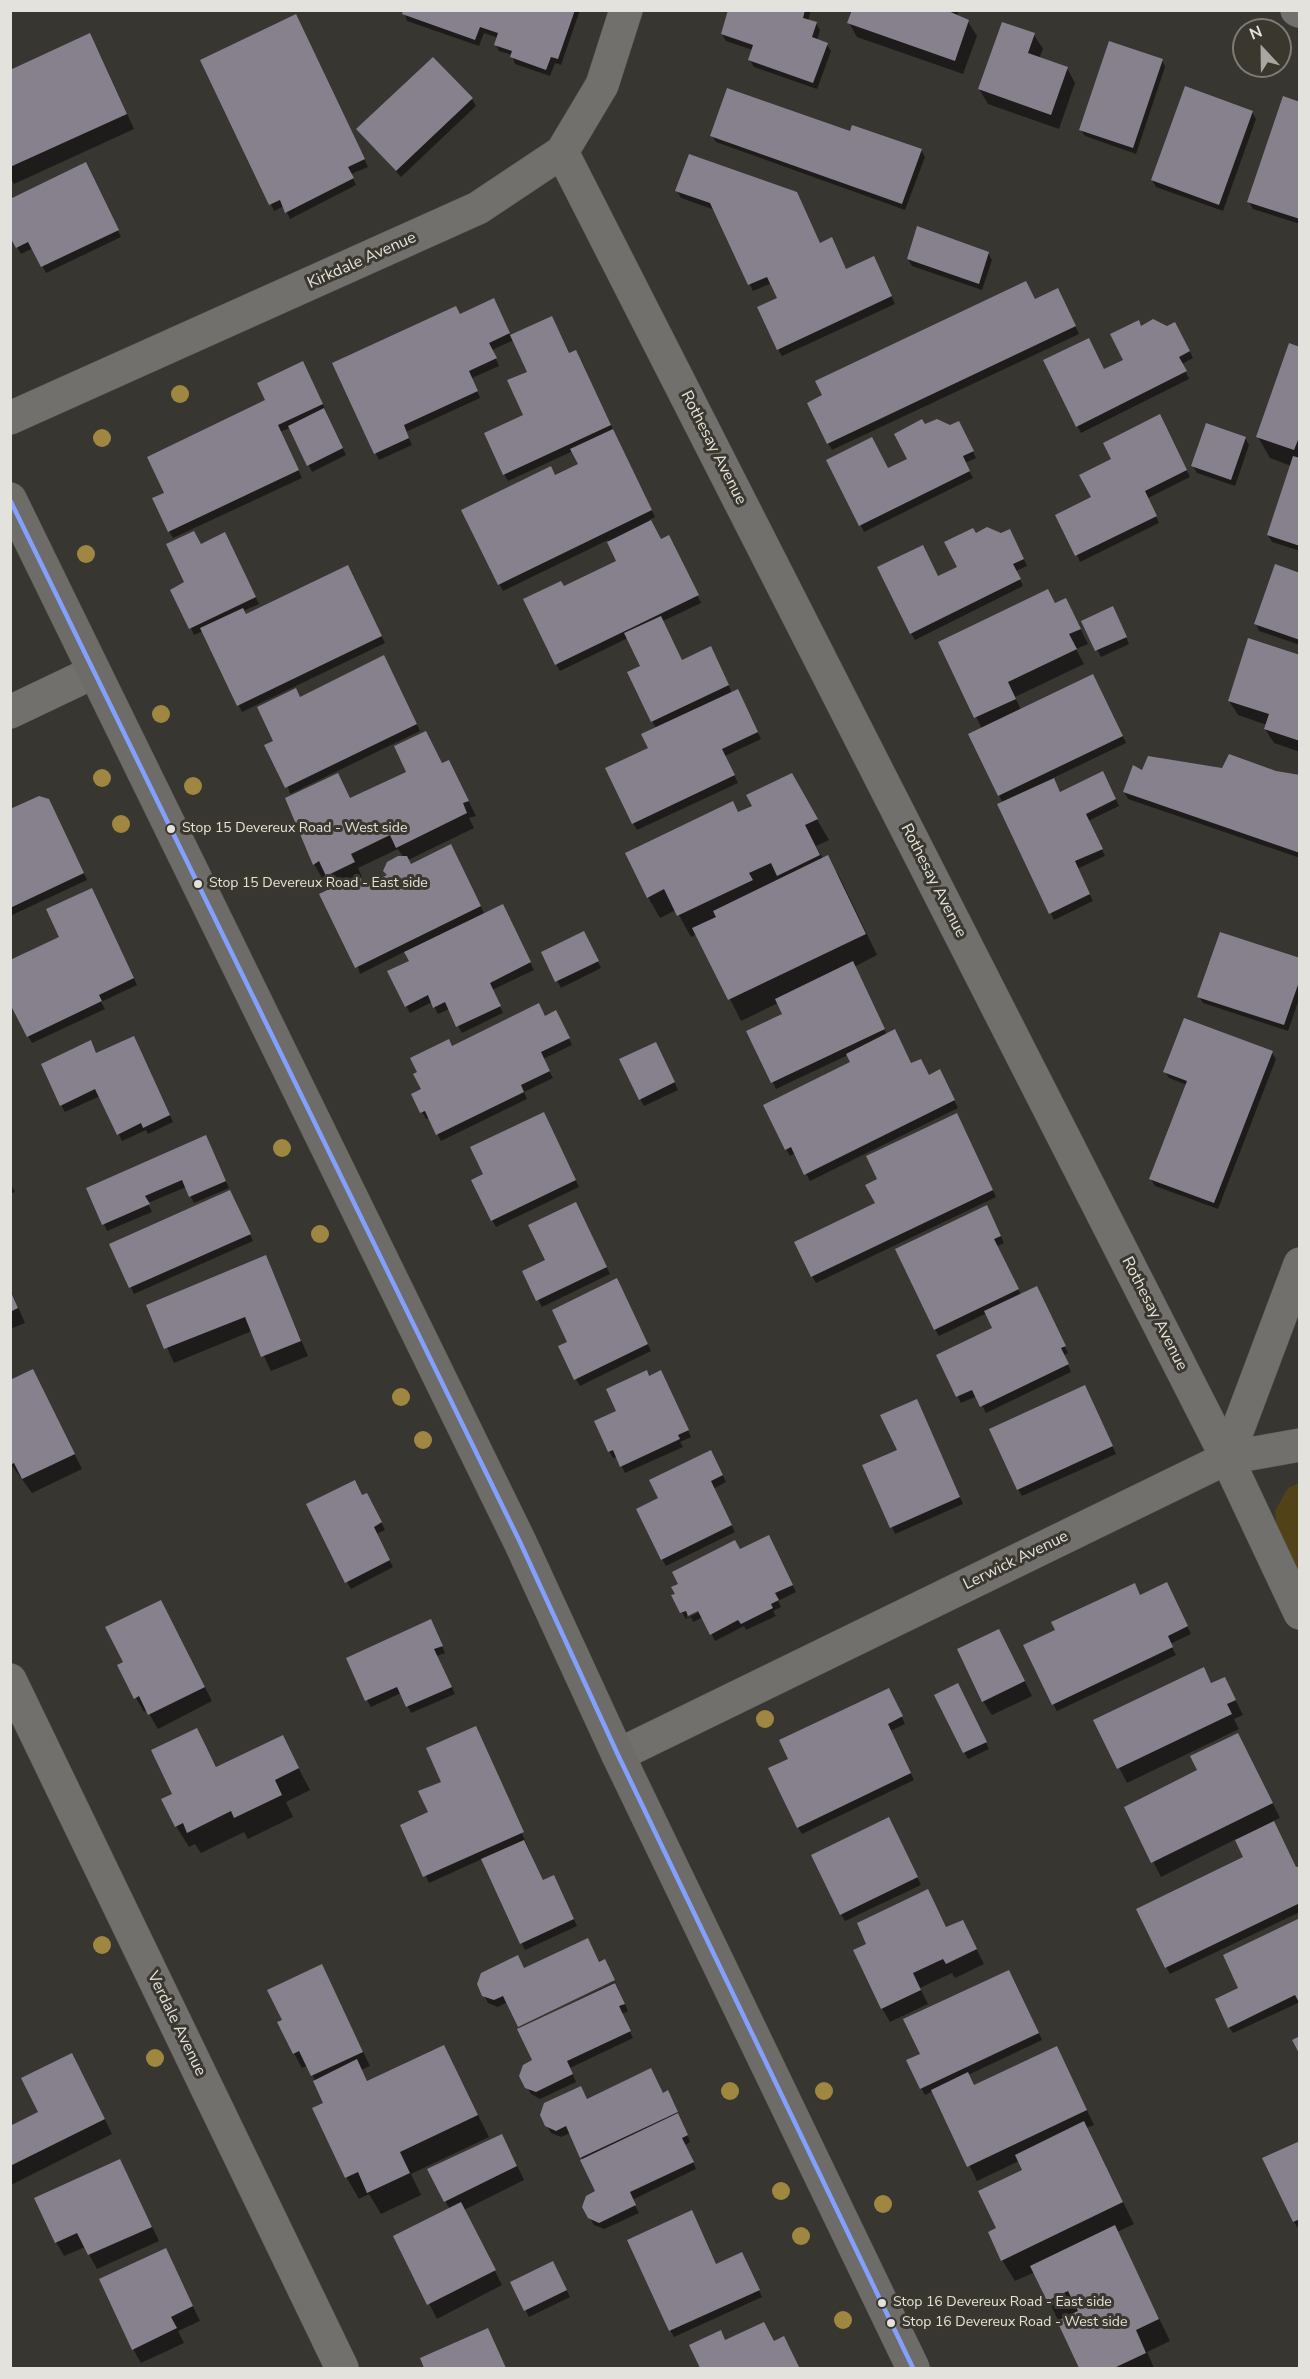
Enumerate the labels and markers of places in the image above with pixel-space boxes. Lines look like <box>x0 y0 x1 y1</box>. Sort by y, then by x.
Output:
place label: Stop 15 Devereux Road - West side <box>182 821 407 837</box>
marker: Stop 15 Devereux Road - West side <box>165 823 177 835</box>
place label: Stop 15 Devereux Road - East side <box>209 876 428 892</box>
marker: Stop 15 Devereux Road - East side <box>192 878 204 890</box>
place label: Stop 16 Devereux Road - East side <box>893 2295 1112 2311</box>
marker: Stop 16 Devereux Road - East side <box>876 2297 888 2309</box>
place label: Stop 16 Devereux Road - West side <box>902 2315 1127 2331</box>
marker: Stop 16 Devereux Road - West side <box>885 2317 897 2329</box>

